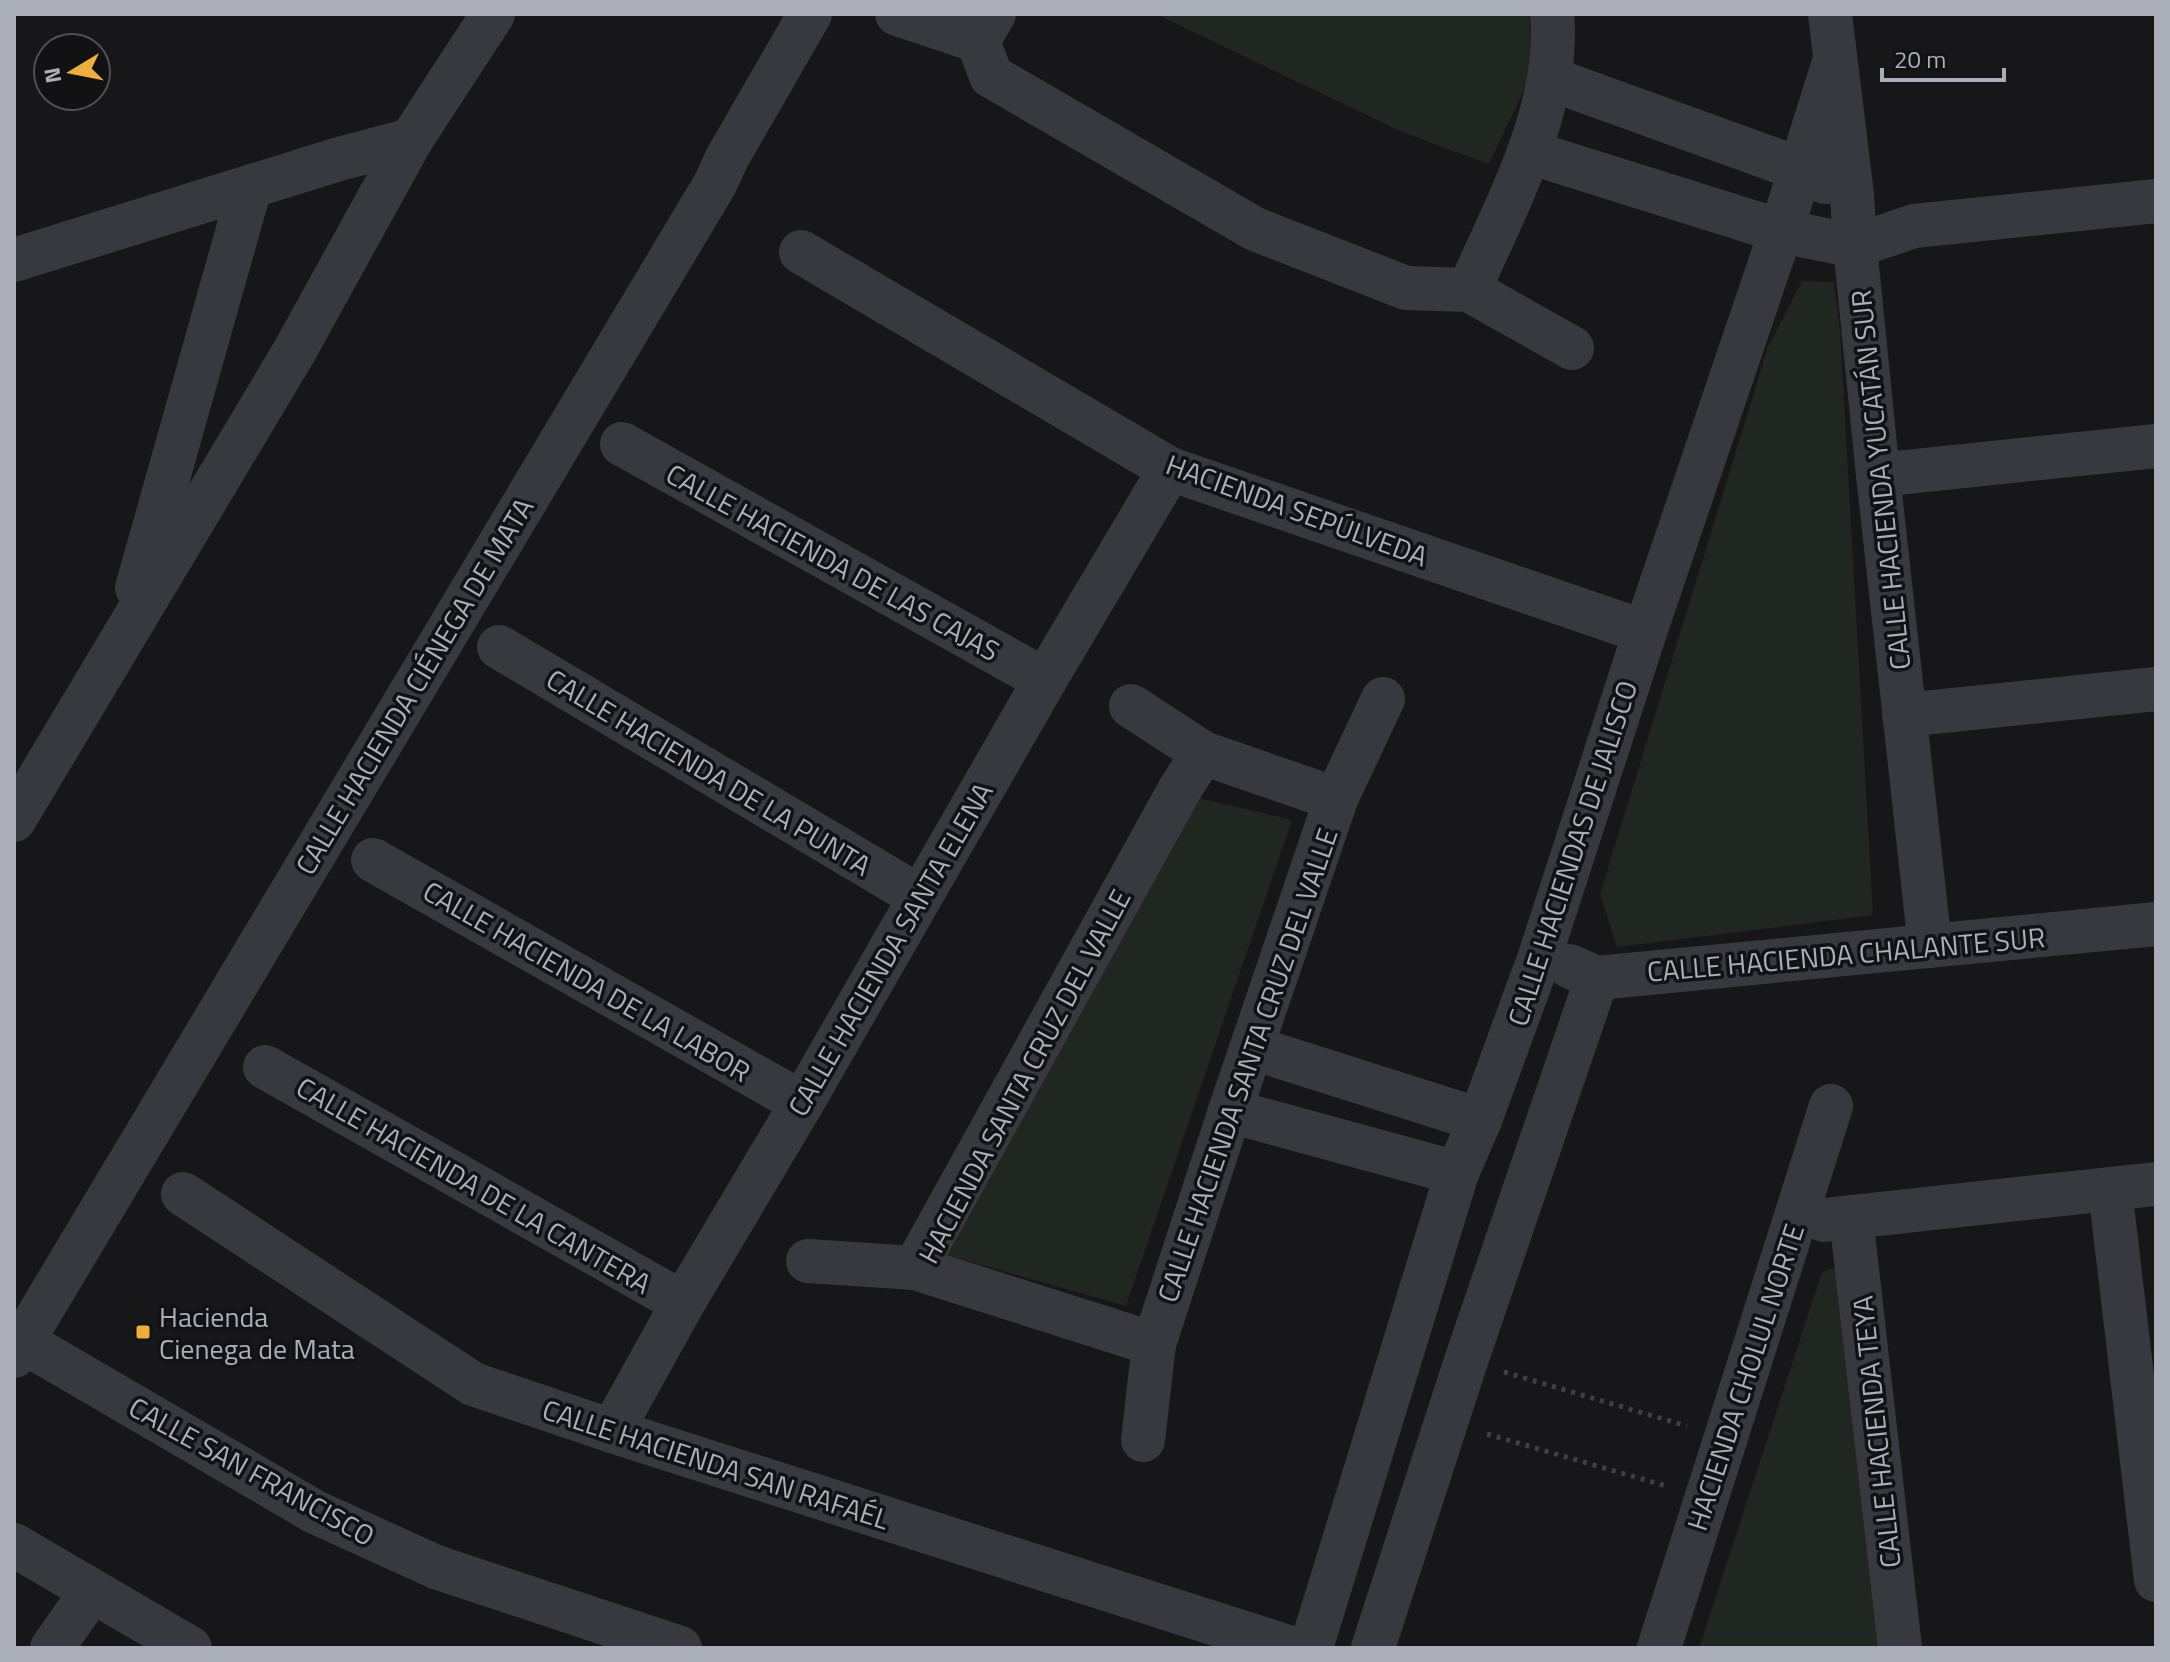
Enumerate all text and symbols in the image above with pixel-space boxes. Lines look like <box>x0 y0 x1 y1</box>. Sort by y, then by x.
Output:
north arrow <box>32 32 112 112</box>
scale bar <box>1882 32 2004 82</box>
text: 20 m <box>1894 41 1946 77</box>
text: N <box>34 65 70 86</box>
street label: CALLE HACIENDA YUCATÁN SUR <box>1839 288 1921 672</box>
street label: HACIENDA SEPÚLVEDA <box>1160 443 1434 577</box>
street label: CALLE HACIENDA DE LAS CAJAS <box>658 452 1008 672</box>
street label: CALLE HACIENDA CIÉNEGA DE MATA <box>284 489 544 883</box>
street label: CALLE HACIENDA DE LA PUNTA <box>538 658 880 886</box>
street label: CALLE HACIENDAS DE JALISCO <box>1496 675 1648 1031</box>
street label: CALLE HACIENDA SANTA ELENA <box>777 774 1004 1124</box>
street label: CALLE HACIENDA SANTA CRUZ DEL VALLE <box>1145 822 1349 1308</box>
street label: CALLE HACIENDA DE LA LABOR <box>415 869 759 1093</box>
street label: HACIENDA SANTA CRUZ DEL VALLE <box>907 881 1141 1271</box>
street label: CALLE HACIENDA CHALANTE SUR <box>1645 915 2047 993</box>
street label: CALLE HACIENDA DE LA CANTERA <box>289 1066 660 1305</box>
street label: HACIENDA CHOLUL NORTE <box>1675 1218 1815 1536</box>
street label: CALLE HACIENDA TEYA <box>1840 1294 1912 1570</box>
place label: Hacienda Cienega de Mata <box>159 1295 355 1370</box>
marker: Hacienda Cienega de Mata <box>134 1323 152 1341</box>
street label: CALLE SAN FRANCISCO <box>121 1385 383 1557</box>
street label: CALLE HACIENDA SAN RAFAÉL <box>537 1388 896 1541</box>

